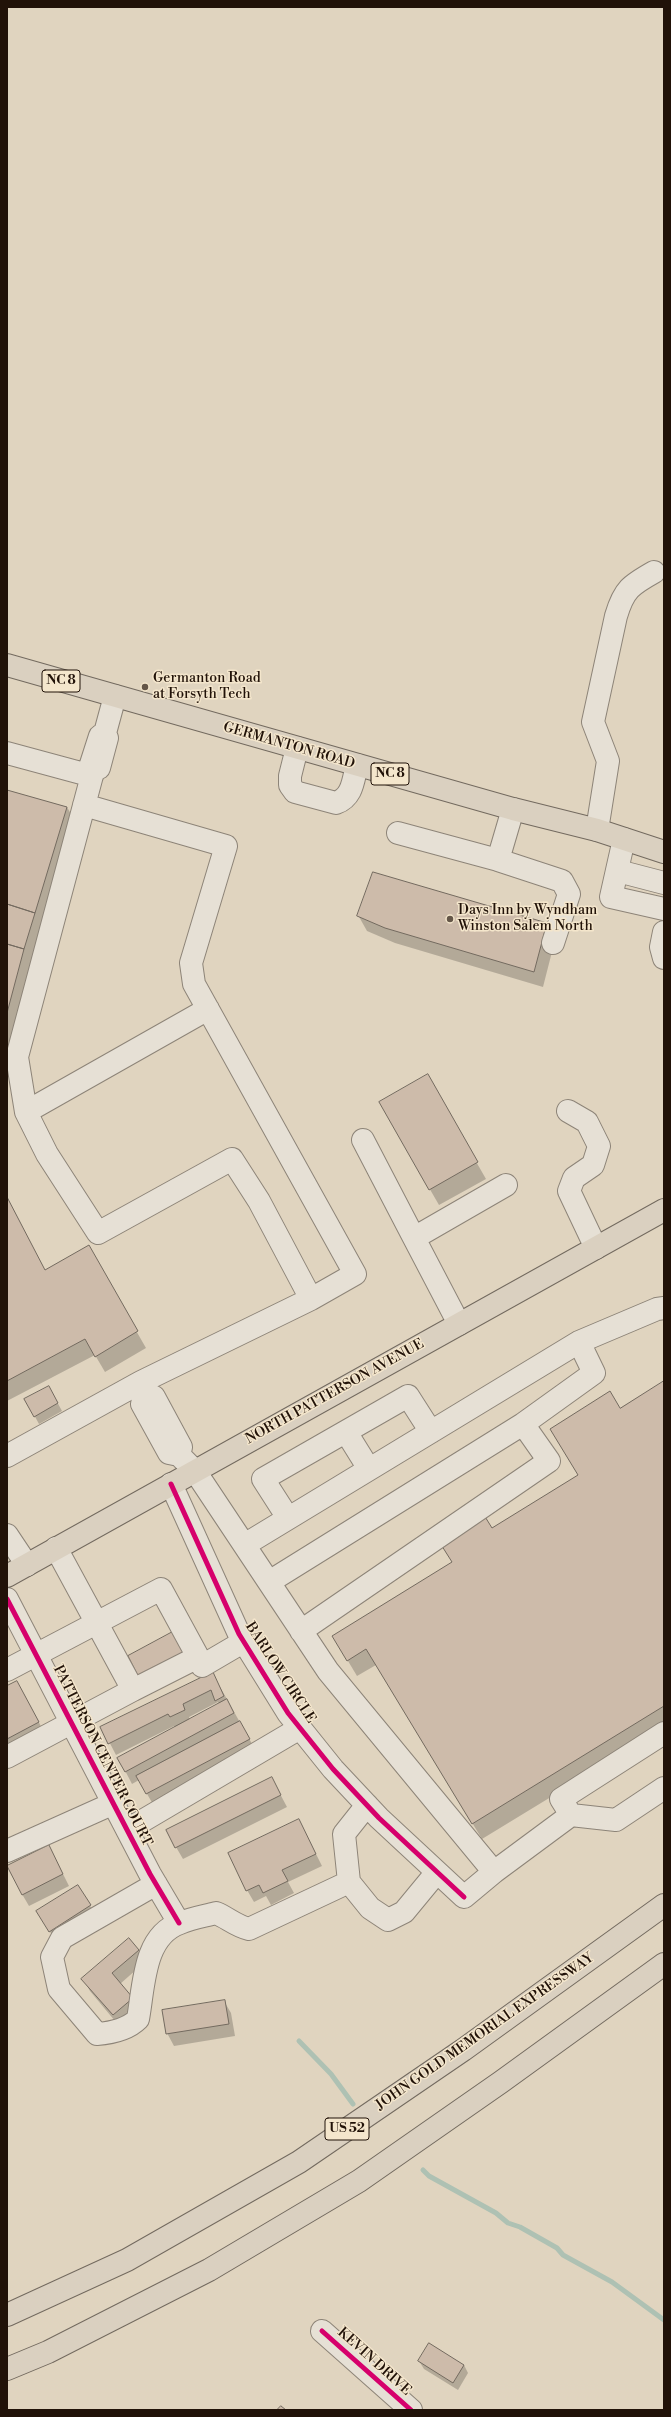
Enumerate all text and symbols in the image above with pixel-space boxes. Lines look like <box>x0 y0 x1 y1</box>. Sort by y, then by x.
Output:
road number: NC 8 <box>42 670 80 692</box>
place label: Germanton Road at Forsyth Tech <box>153 671 261 704</box>
marker: Germanton Road at Forsyth Tech <box>140 682 150 692</box>
street label: GERMANTON ROAD <box>221 719 357 773</box>
road number: NC 8 <box>371 763 409 785</box>
place label: Days Inn by Wyndham Winston Salem North <box>458 903 597 936</box>
marker: Days Inn by Wyndham Winston Salem North <box>445 914 455 924</box>
street label: NORTH PATTERSON AVENUE <box>243 1336 427 1448</box>
street label: BARLOW CIRCLE <box>241 1619 319 1727</box>
street label: PATTERSON CENTER COURT <box>49 1663 155 1849</box>
street label: JOHN GOLD MEMORIAL EXPRESSWAY <box>373 1950 597 2114</box>
road number: US 52 <box>325 2118 369 2140</box>
street label: KEVIN DRIVE <box>334 2325 414 2399</box>

